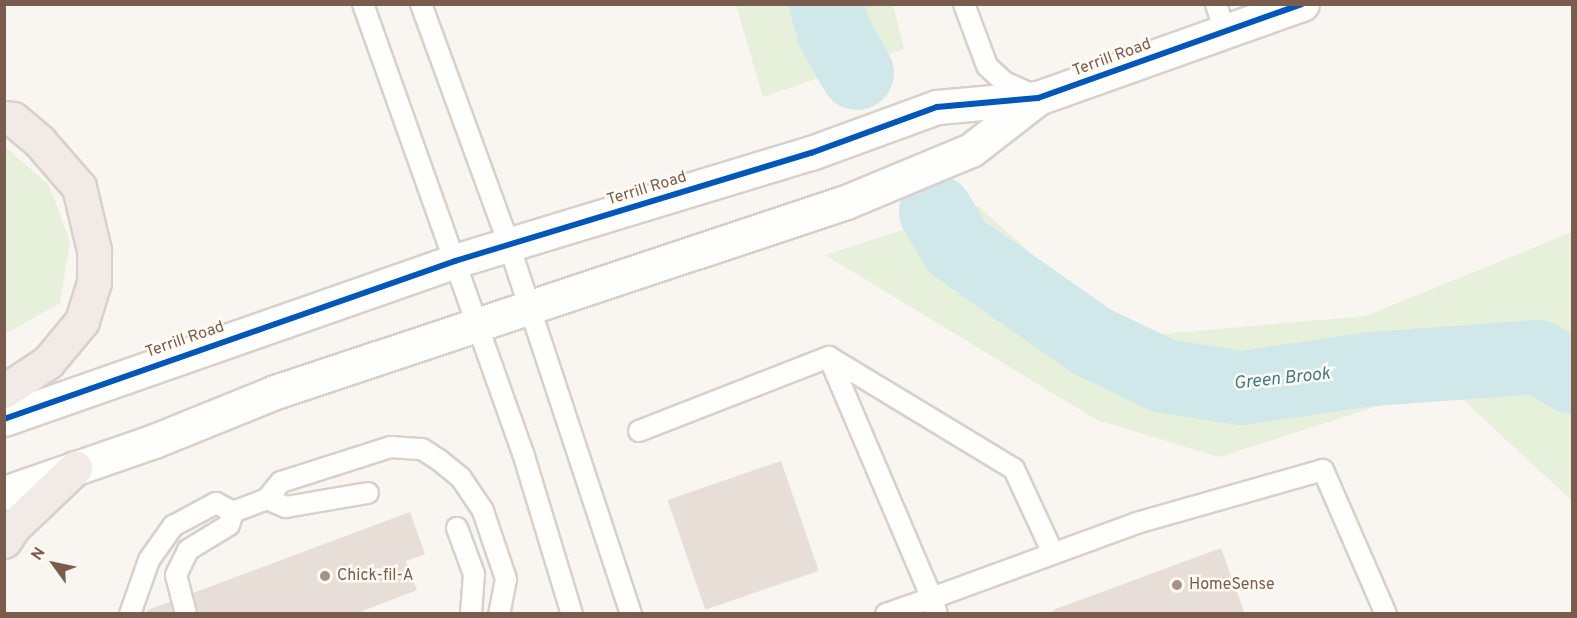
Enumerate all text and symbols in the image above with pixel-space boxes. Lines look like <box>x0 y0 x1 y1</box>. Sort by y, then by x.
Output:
street label: Terrill Road <box>1070 35 1154 81</box>
street label: Terrill Road <box>605 168 689 210</box>
street label: Terrill Road <box>143 318 227 362</box>
water label: Green Brook <box>1233 364 1331 396</box>
north arrow <box>24 534 84 594</box>
text: N <box>27 544 50 564</box>
place label: Chick-fil-A <box>337 566 413 586</box>
marker: Chick-fil-A <box>318 569 332 583</box>
place label: HomeSense <box>1189 575 1275 595</box>
marker: HomeSense <box>1170 578 1184 592</box>

